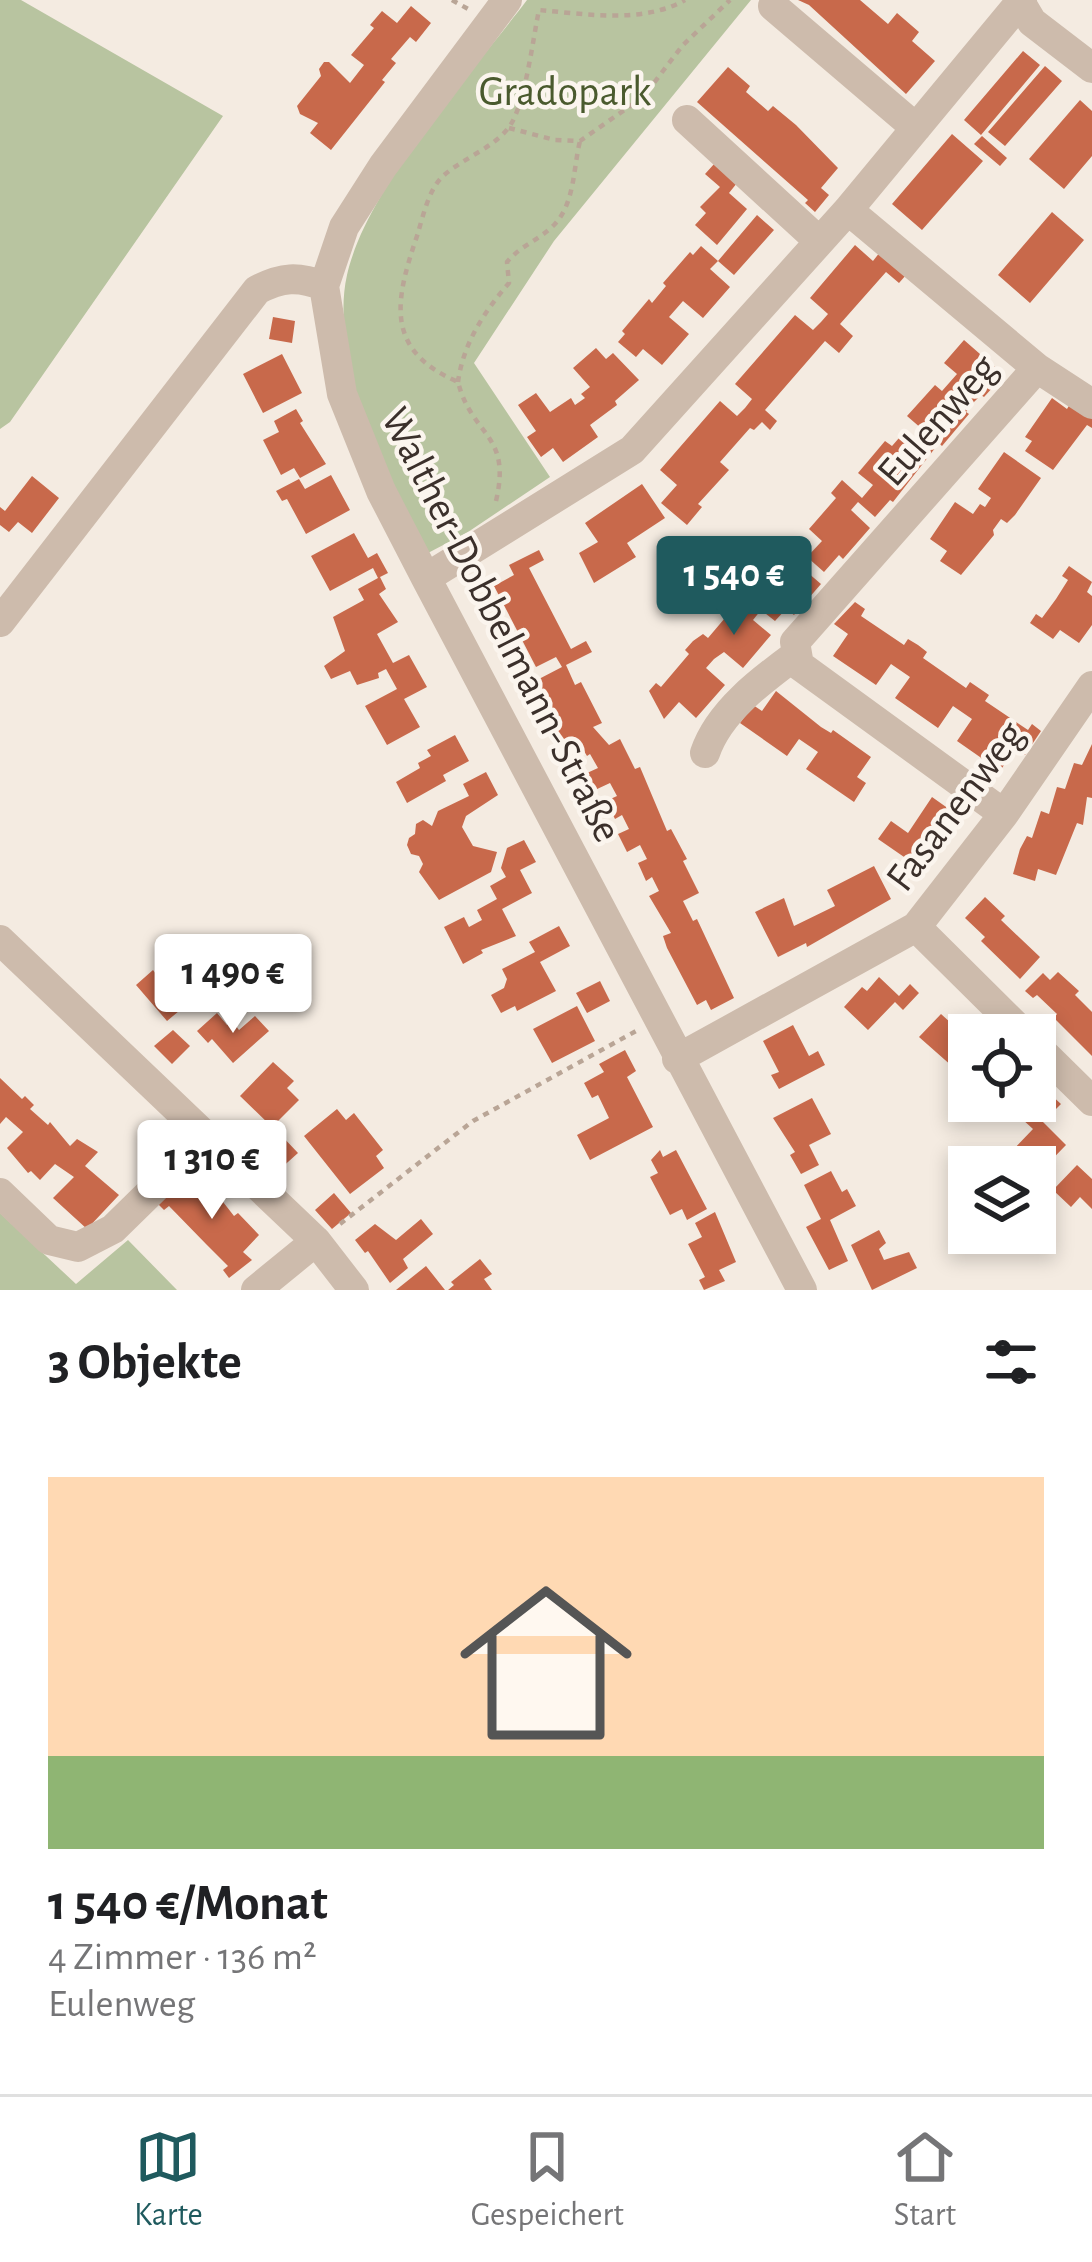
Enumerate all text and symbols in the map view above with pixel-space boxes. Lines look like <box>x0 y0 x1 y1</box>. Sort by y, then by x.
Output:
park label: Gradopark <box>479 71 651 113</box>
street label: Eulenweg <box>870 346 1006 494</box>
street label: Walther-Dobbelmann-Straße <box>373 401 629 849</box>
pin: 1 540 € <box>623 536 845 638</box>
text: 1 540 € <box>684 555 784 594</box>
street label: Fasanenweg <box>879 713 1033 899</box>
pin: 1 490 € <box>122 934 344 1036</box>
text: 1 490 € <box>182 953 284 992</box>
map controls <box>948 1014 1056 1254</box>
button: locate <box>948 1014 1056 1122</box>
pin: 1 310 € <box>101 1120 323 1222</box>
text: 1 310 € <box>164 1139 260 1178</box>
button: layers <box>948 1146 1056 1254</box>
icon: filters <box>978 1329 1044 1395</box>
text: 3 Objekte <box>48 1337 242 1388</box>
icon: home <box>438 1555 654 1771</box>
text: 1 540 €/Monat <box>48 1878 328 1929</box>
text: 4 Zimmer · 136 m² <box>48 1938 317 1977</box>
text: Eulenweg <box>48 1985 195 2024</box>
tab: Karte <box>134 2124 203 2236</box>
tab: Gespeichert <box>471 2124 624 2236</box>
tab: Start <box>892 2124 958 2236</box>

